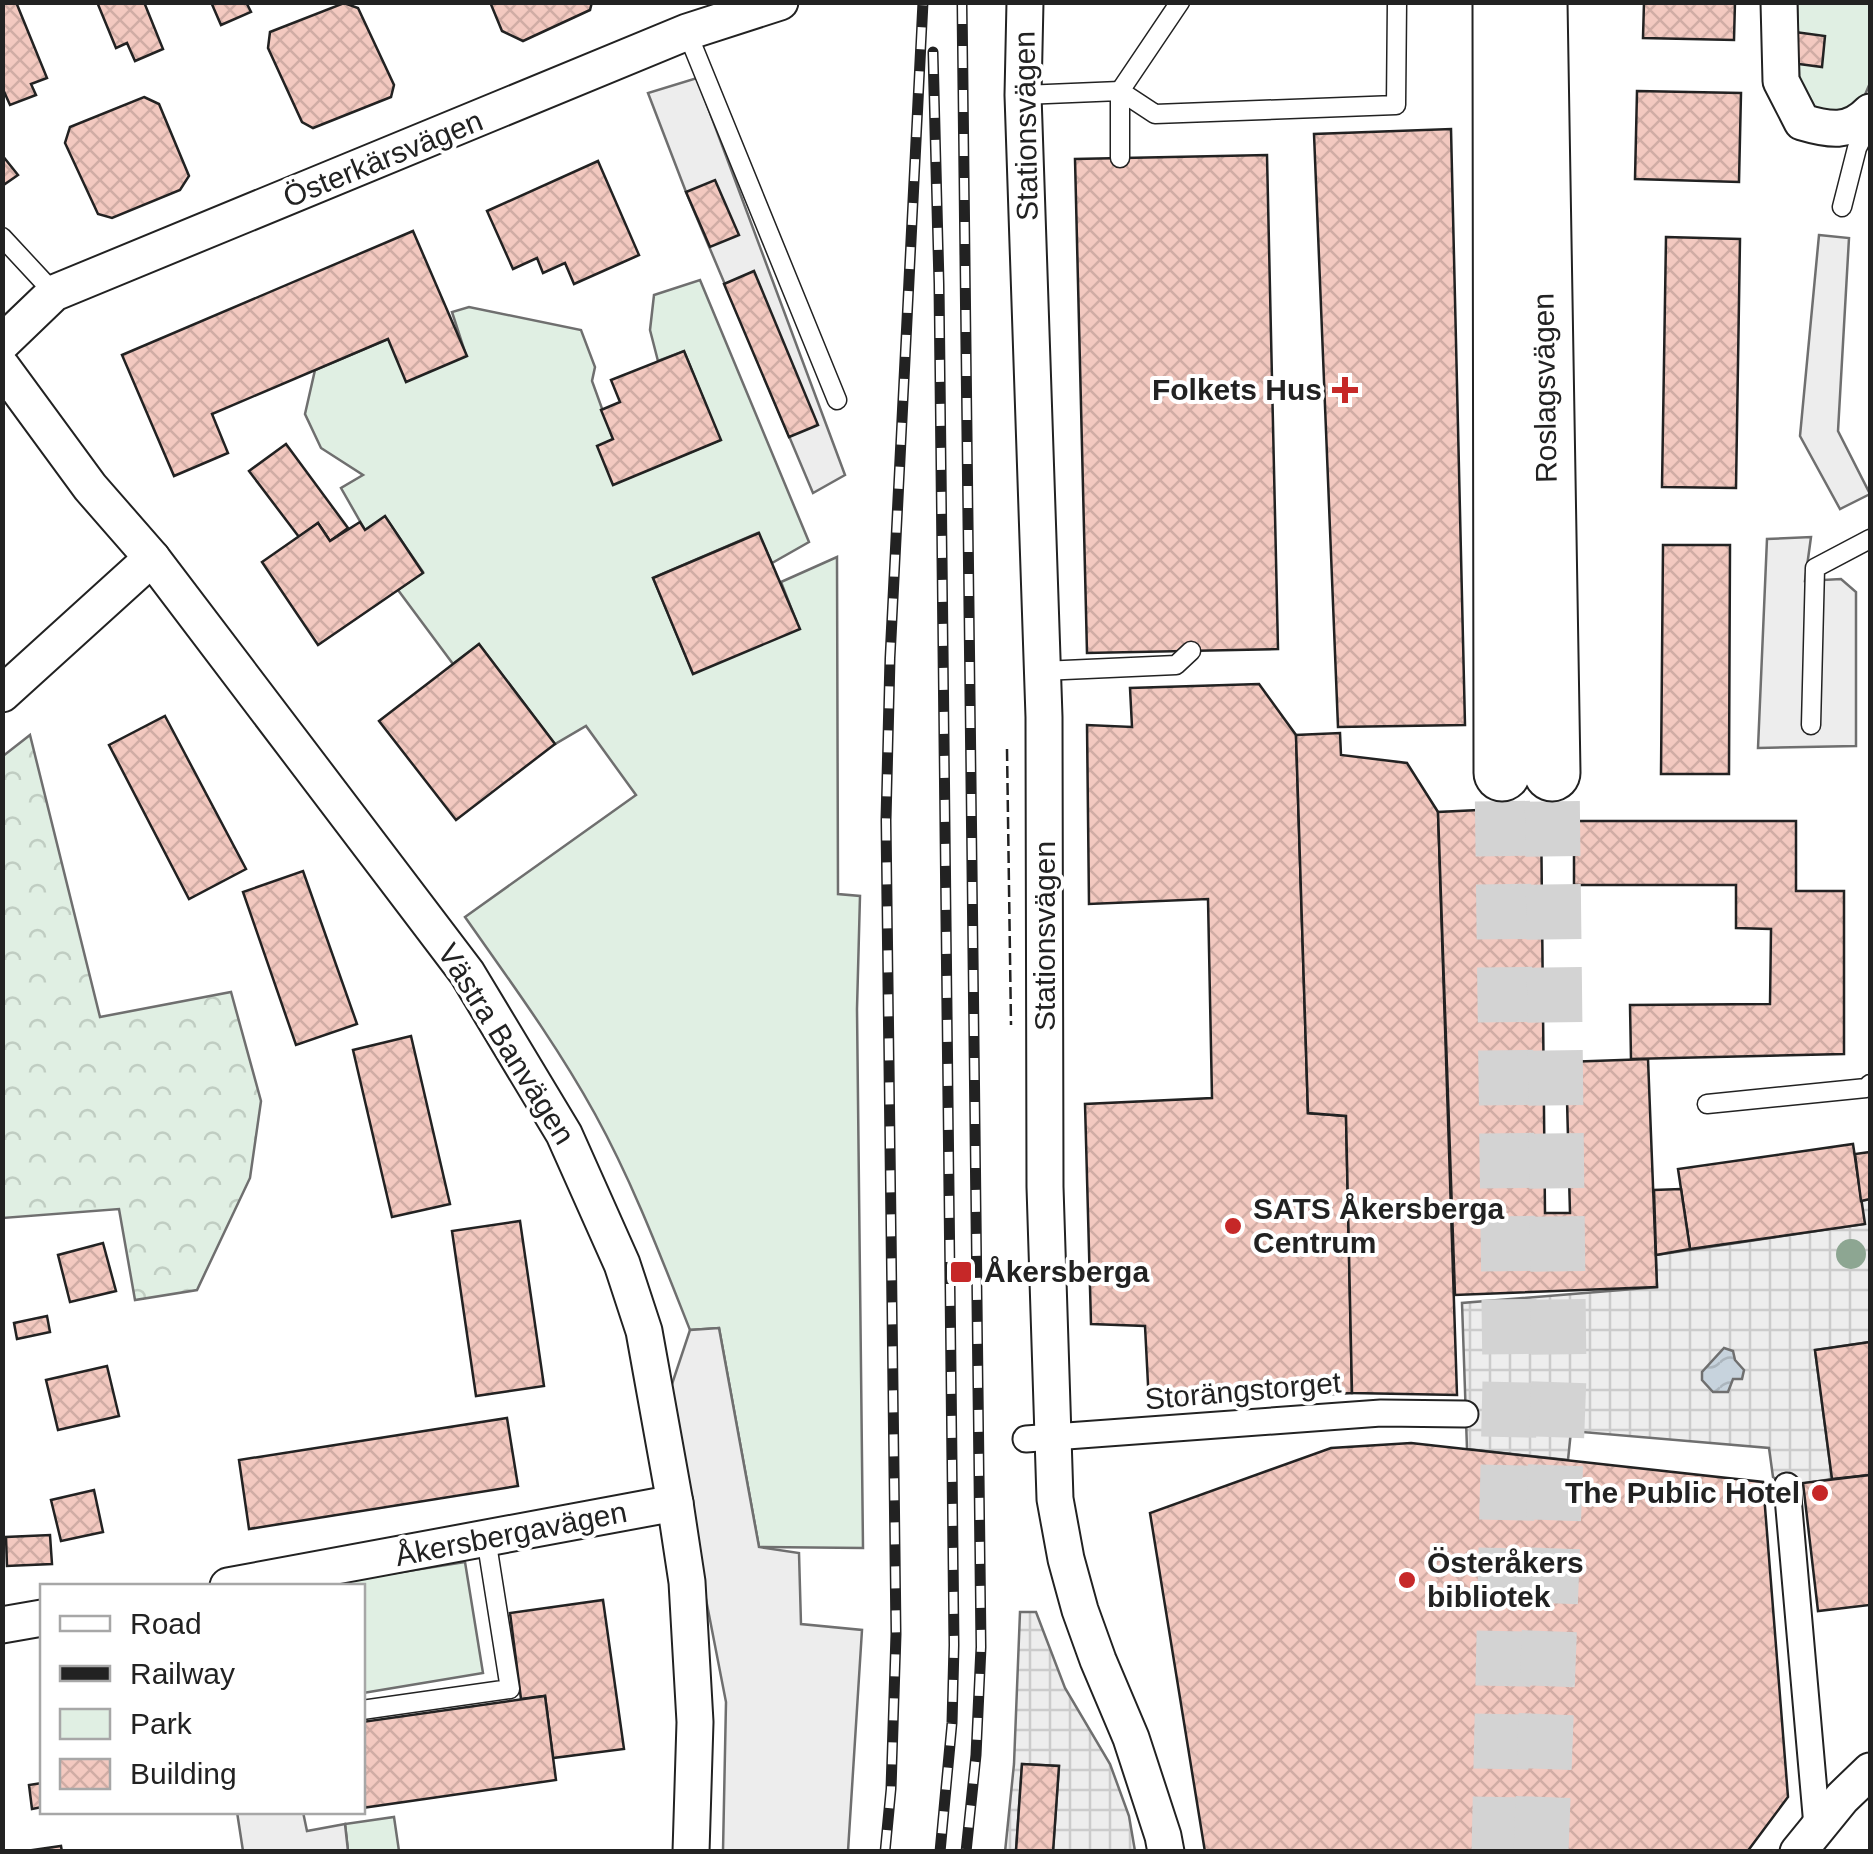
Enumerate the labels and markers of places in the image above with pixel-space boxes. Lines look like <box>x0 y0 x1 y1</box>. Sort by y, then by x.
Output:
place label: Folkets Hus <box>1152 373 1322 406</box>
marker: Folkets Hus <box>1332 377 1358 403</box>
place label: SATS Åkersberga Centrum <box>1253 1192 1505 1259</box>
marker: SATS Åkersberga Centrum <box>1222 1215 1244 1237</box>
place label: Åkersberga <box>984 1255 1149 1288</box>
marker: Åkersberga <box>948 1259 974 1285</box>
place label: The Public Hotel <box>1565 1476 1800 1509</box>
marker: The Public Hotel <box>1809 1482 1831 1504</box>
place label: Österåkers bibliotek <box>1427 1546 1584 1613</box>
marker: Österåkers bibliotek <box>1396 1569 1418 1591</box>

